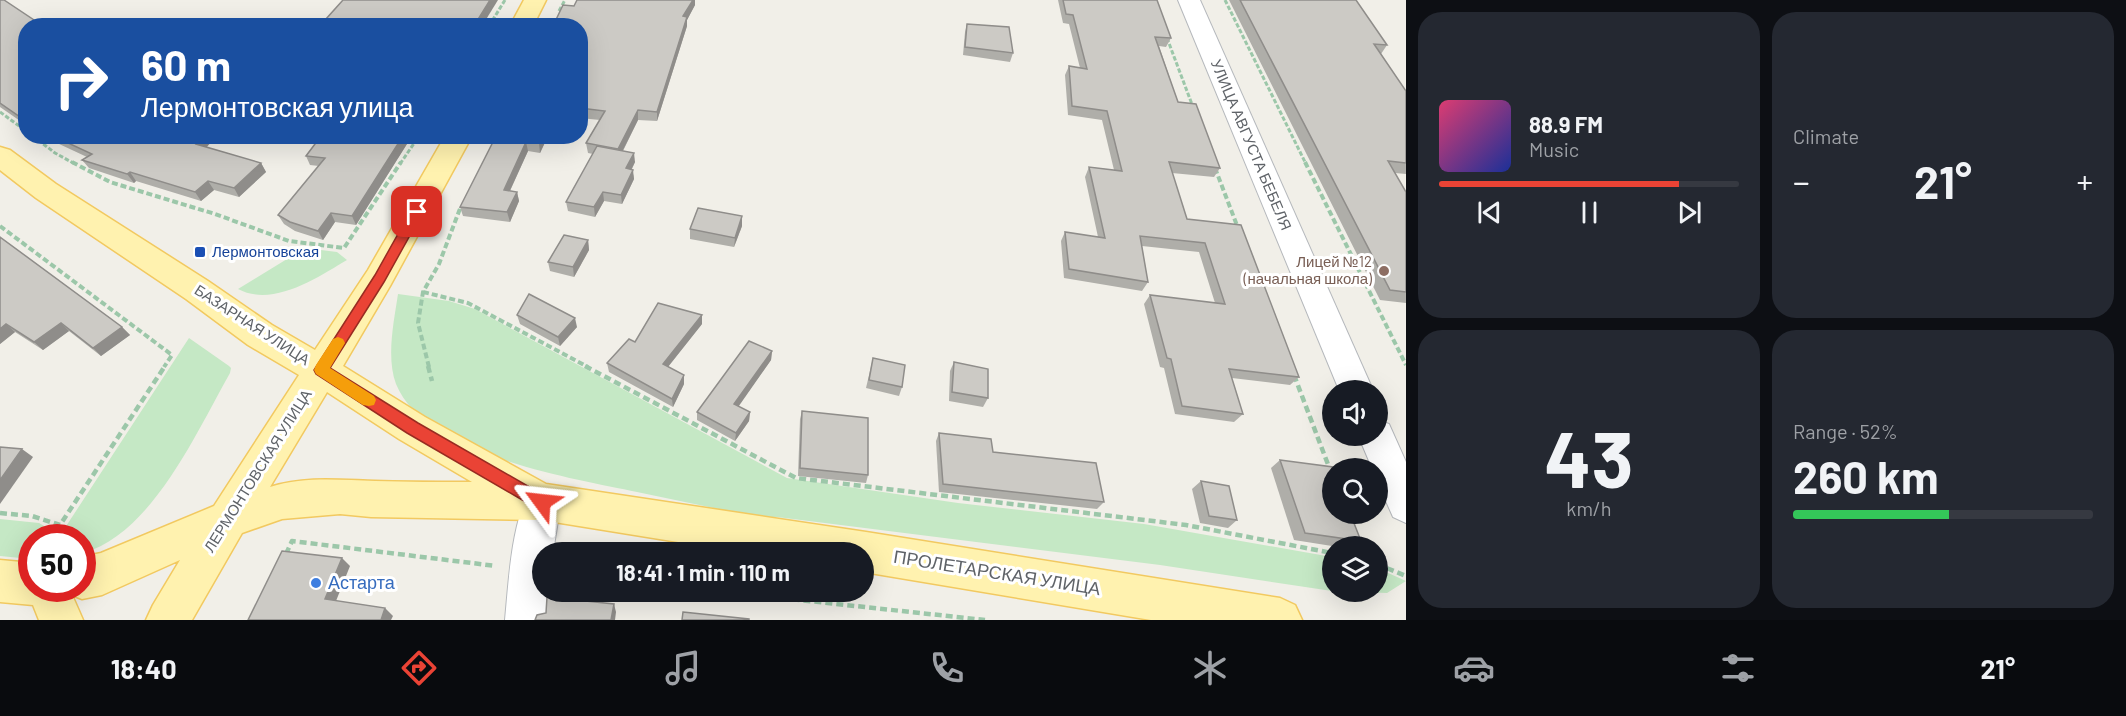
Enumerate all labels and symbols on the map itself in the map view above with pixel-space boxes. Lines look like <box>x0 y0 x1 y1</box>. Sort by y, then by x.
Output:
street label: УЛИЦА АВГУСТА БЕБЕЛЯ <box>1208 56 1296 233</box>
pin <box>391 186 442 237</box>
place label: Лермонтовская <box>212 242 319 260</box>
marker: Лермонтовская <box>193 245 207 259</box>
place label: Лицей №12 (начальная школа) <box>1243 252 1372 287</box>
marker: Лицей №12 (начальная школа) <box>1377 264 1391 278</box>
street label: БАЗАРНАЯ УЛИЦА <box>192 280 314 368</box>
street label: ЛЕРМОНТОВСКАЯ УЛИЦА <box>200 386 315 555</box>
position arrow <box>510 470 574 534</box>
speed limit sign: 50 <box>18 524 96 602</box>
street label: ПРОЛЕТАРСКАЯ УЛИЦА <box>892 545 1102 599</box>
place label: Астарта <box>328 571 396 593</box>
marker: Астарта <box>309 576 323 590</box>

